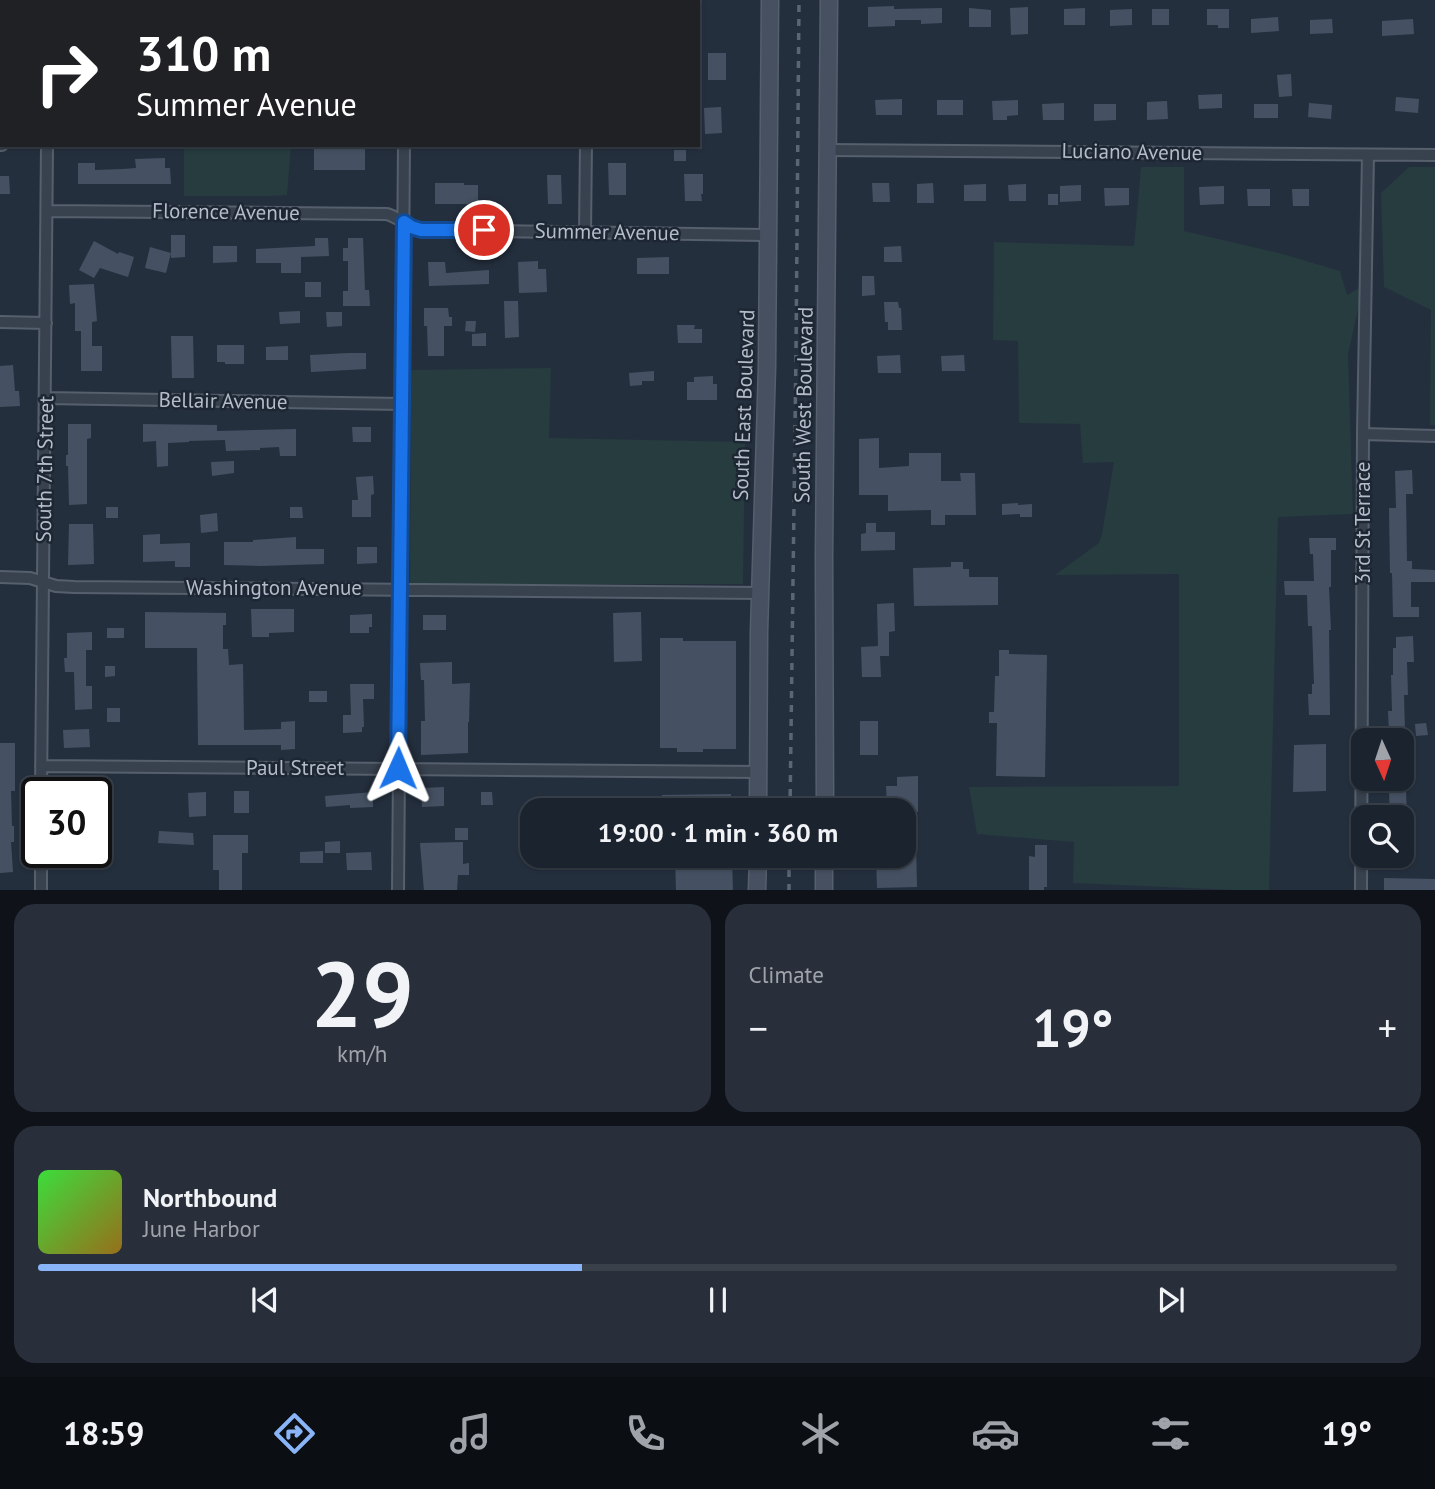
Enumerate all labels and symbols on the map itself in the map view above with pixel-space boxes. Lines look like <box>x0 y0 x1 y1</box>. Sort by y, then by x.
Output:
street label: Luciano Avenue <box>1062 137 1203 166</box>
street label: Florence Avenue <box>152 197 300 226</box>
pin <box>454 200 514 260</box>
street label: Summer Avenue <box>534 217 680 246</box>
street label: South West Boulevard <box>788 307 819 503</box>
street label: South East Boulevard <box>727 309 760 501</box>
street label: Bellair Avenue <box>158 386 288 415</box>
street label: South 7th Street <box>30 395 59 543</box>
street label: 3rd St Terrace <box>1349 462 1376 584</box>
street label: Washington Avenue <box>186 574 362 601</box>
north arrow <box>1351 728 1414 791</box>
position arrow <box>361 731 435 805</box>
street label: Paul Street <box>246 754 344 781</box>
speed limit sign: 30 <box>21 777 112 868</box>

